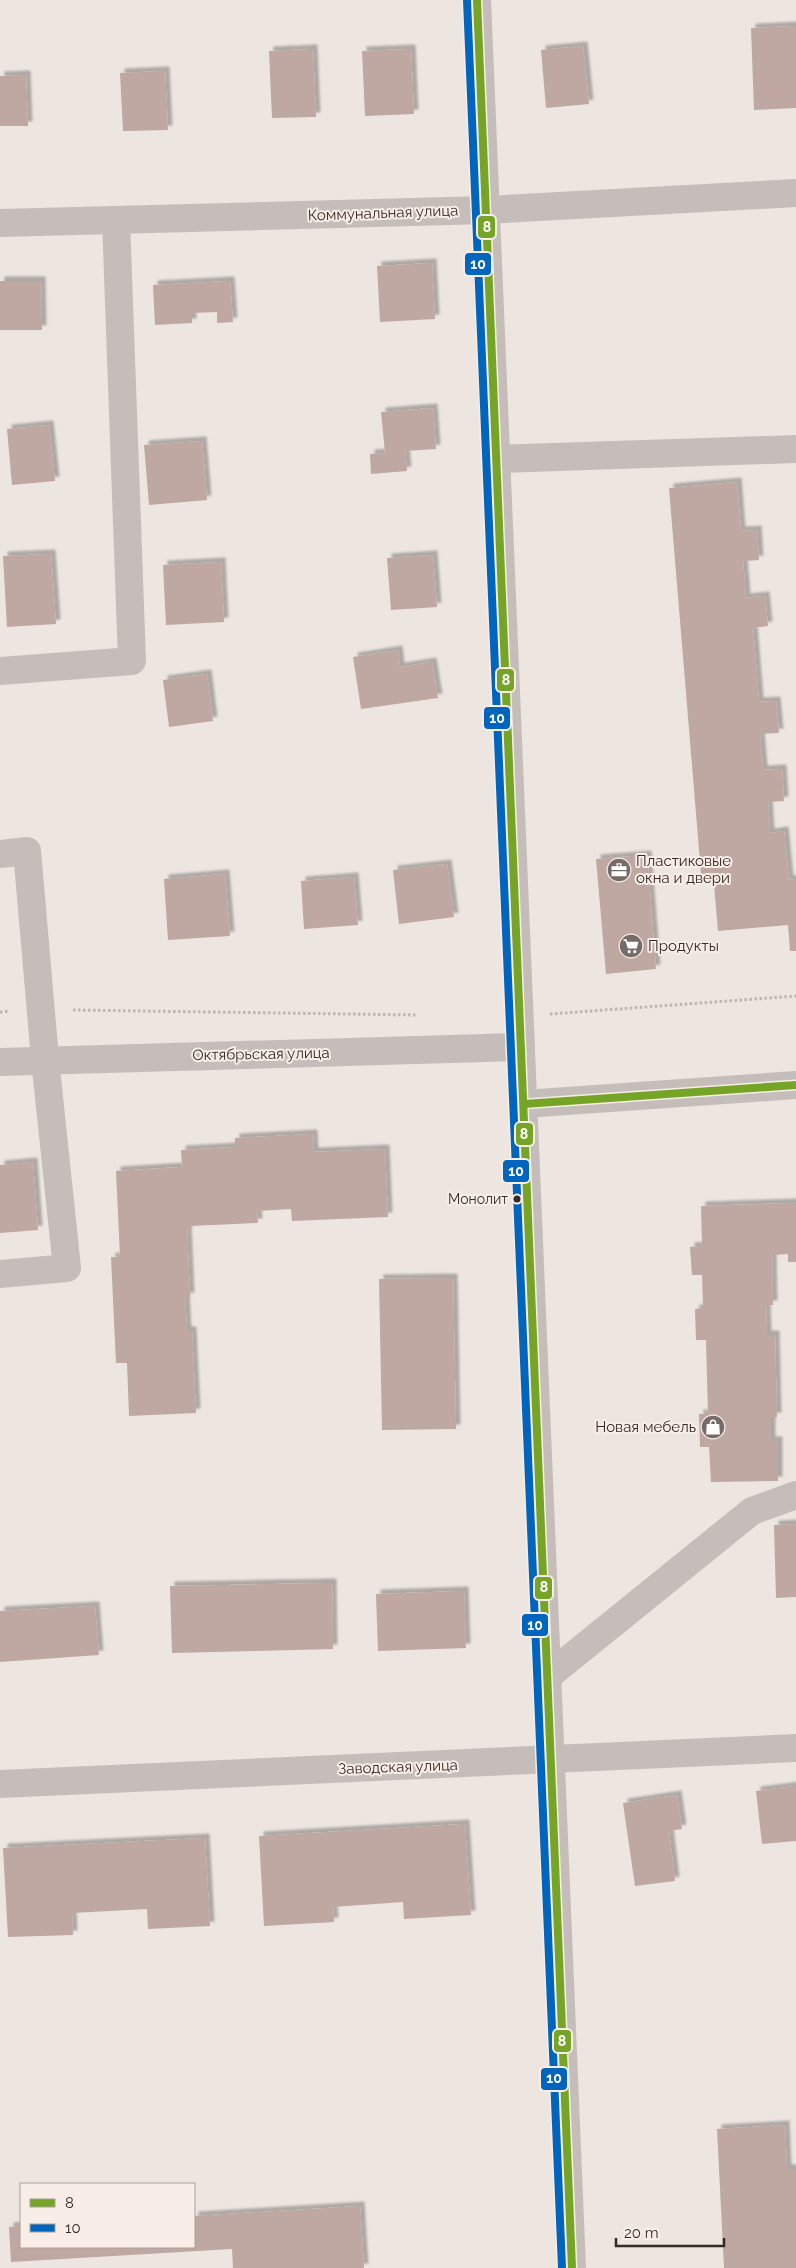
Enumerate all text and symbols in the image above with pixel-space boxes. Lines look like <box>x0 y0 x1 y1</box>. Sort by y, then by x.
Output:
street label: Коммунальная улица <box>308 201 458 225</box>
line badge: 8 <box>477 215 496 239</box>
text: 8 <box>483 219 491 235</box>
line badge: 10 <box>464 252 492 276</box>
text: 10 <box>470 256 486 272</box>
line badge: 8 <box>496 668 515 692</box>
text: 8 <box>502 672 510 688</box>
line badge: 10 <box>483 706 511 730</box>
text: 10 <box>489 710 505 726</box>
place label: Пластиковые окна и двери <box>636 852 731 887</box>
office icon: Пластиковые окна и двери <box>606 857 632 883</box>
supermarket icon: Продукты <box>618 933 644 959</box>
place label: Продукты <box>648 937 719 955</box>
street label: Октябрьская улица <box>192 1044 330 1064</box>
line badge: 8 <box>515 1122 534 1146</box>
text: 8 <box>520 1126 528 1142</box>
line badge: 10 <box>502 1159 530 1183</box>
text: 10 <box>508 1163 524 1179</box>
place label: Монолит <box>448 1191 508 1207</box>
marker: Монолит <box>512 1194 522 1204</box>
shop icon: Новая мебель <box>700 1414 726 1440</box>
place label: Новая мебель <box>595 1418 696 1436</box>
line badge: 8 <box>534 1576 553 1600</box>
text: 8 <box>540 1579 548 1595</box>
line badge: 10 <box>521 1613 549 1637</box>
text: 10 <box>527 1617 543 1633</box>
street label: Заводская улица <box>338 1756 458 1778</box>
line badge: 8 <box>553 2029 572 2053</box>
text: 8 <box>558 2033 566 2049</box>
line badge: 10 <box>540 2067 568 2091</box>
text: 10 <box>546 2070 562 2086</box>
legend <box>20 2183 195 2248</box>
text: 8 <box>65 2194 74 2212</box>
scale bar <box>616 2216 724 2248</box>
text: 10 <box>65 2219 81 2237</box>
text: 20 m <box>624 2224 659 2242</box>

